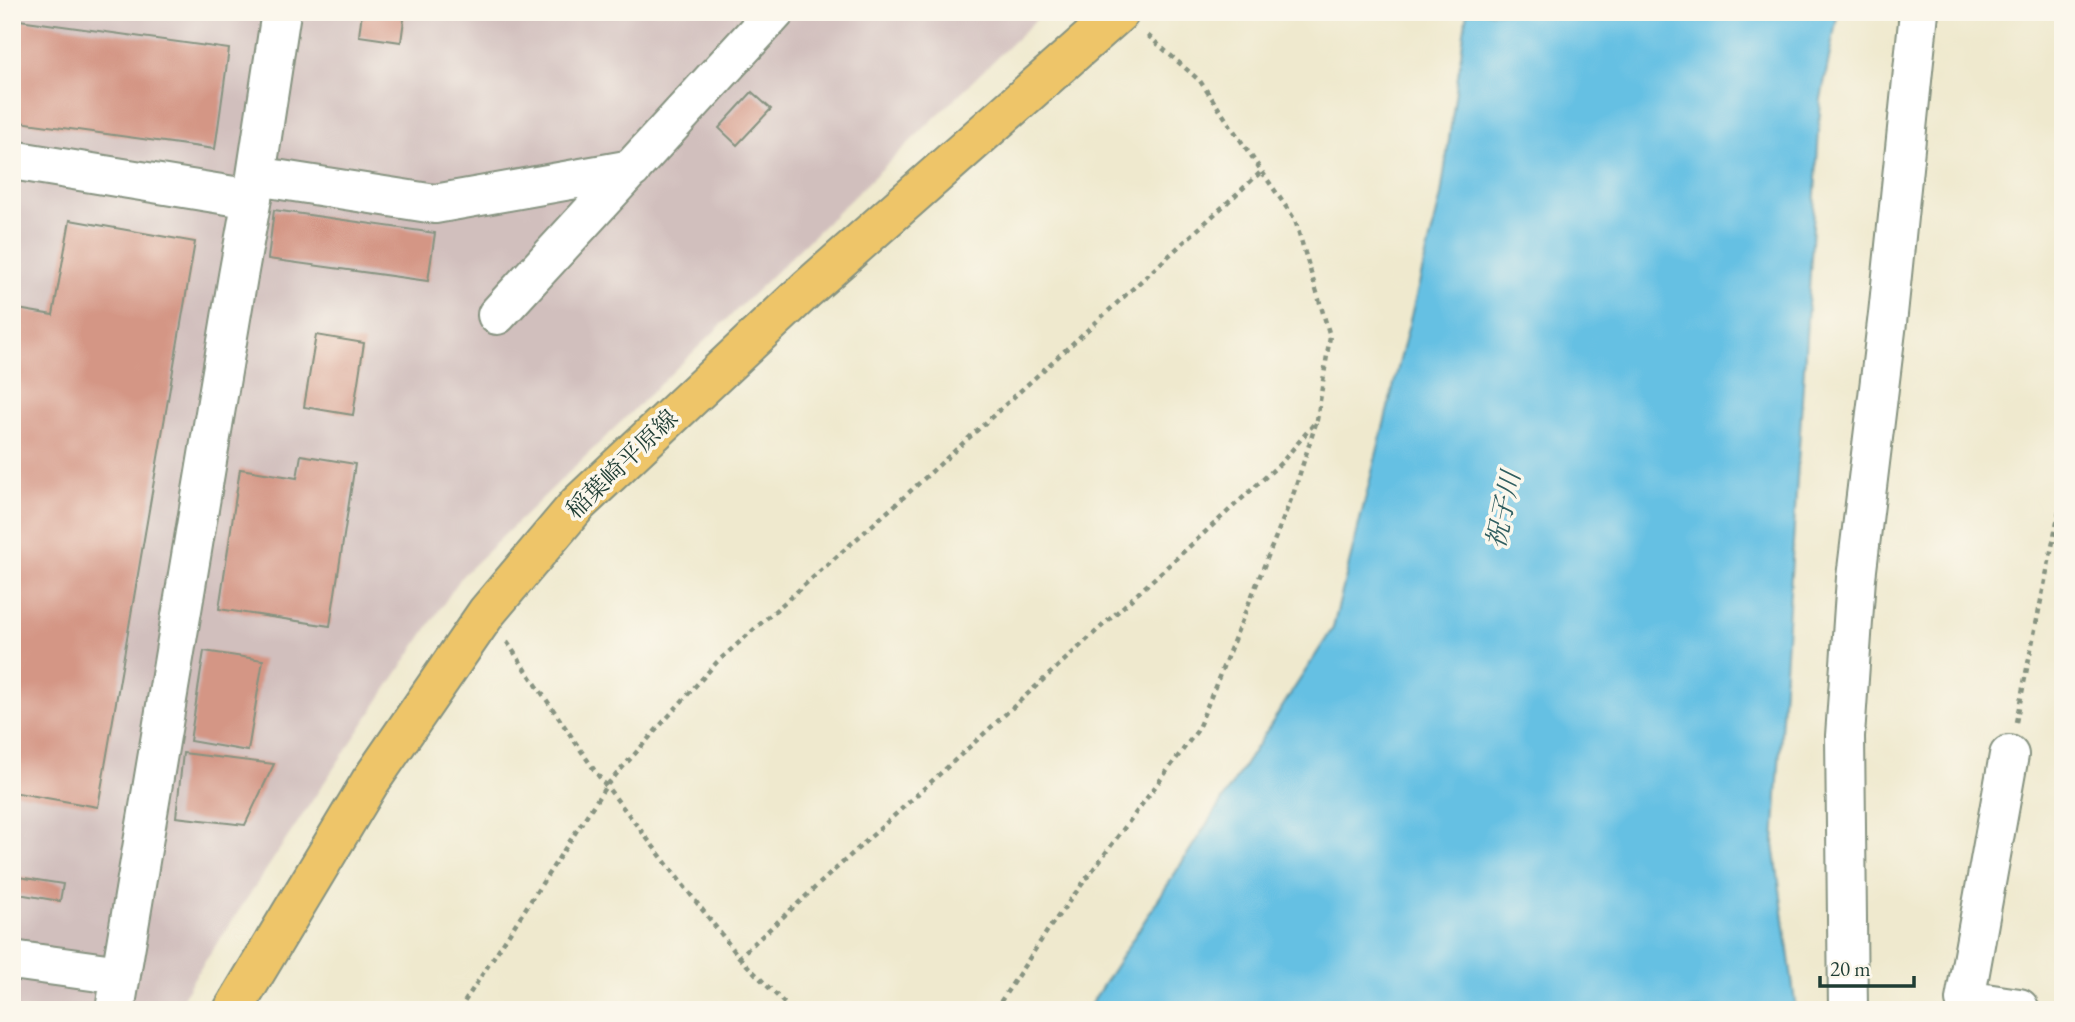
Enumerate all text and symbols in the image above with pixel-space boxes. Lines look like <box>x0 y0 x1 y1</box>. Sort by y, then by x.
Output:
street label: 稲葉崎平原線 <box>559 402 684 525</box>
water label: 祝子川 <box>1478 465 1528 552</box>
scale bar <box>1820 945 1914 989</box>
text: 20 m <box>1830 955 1871 982</box>

